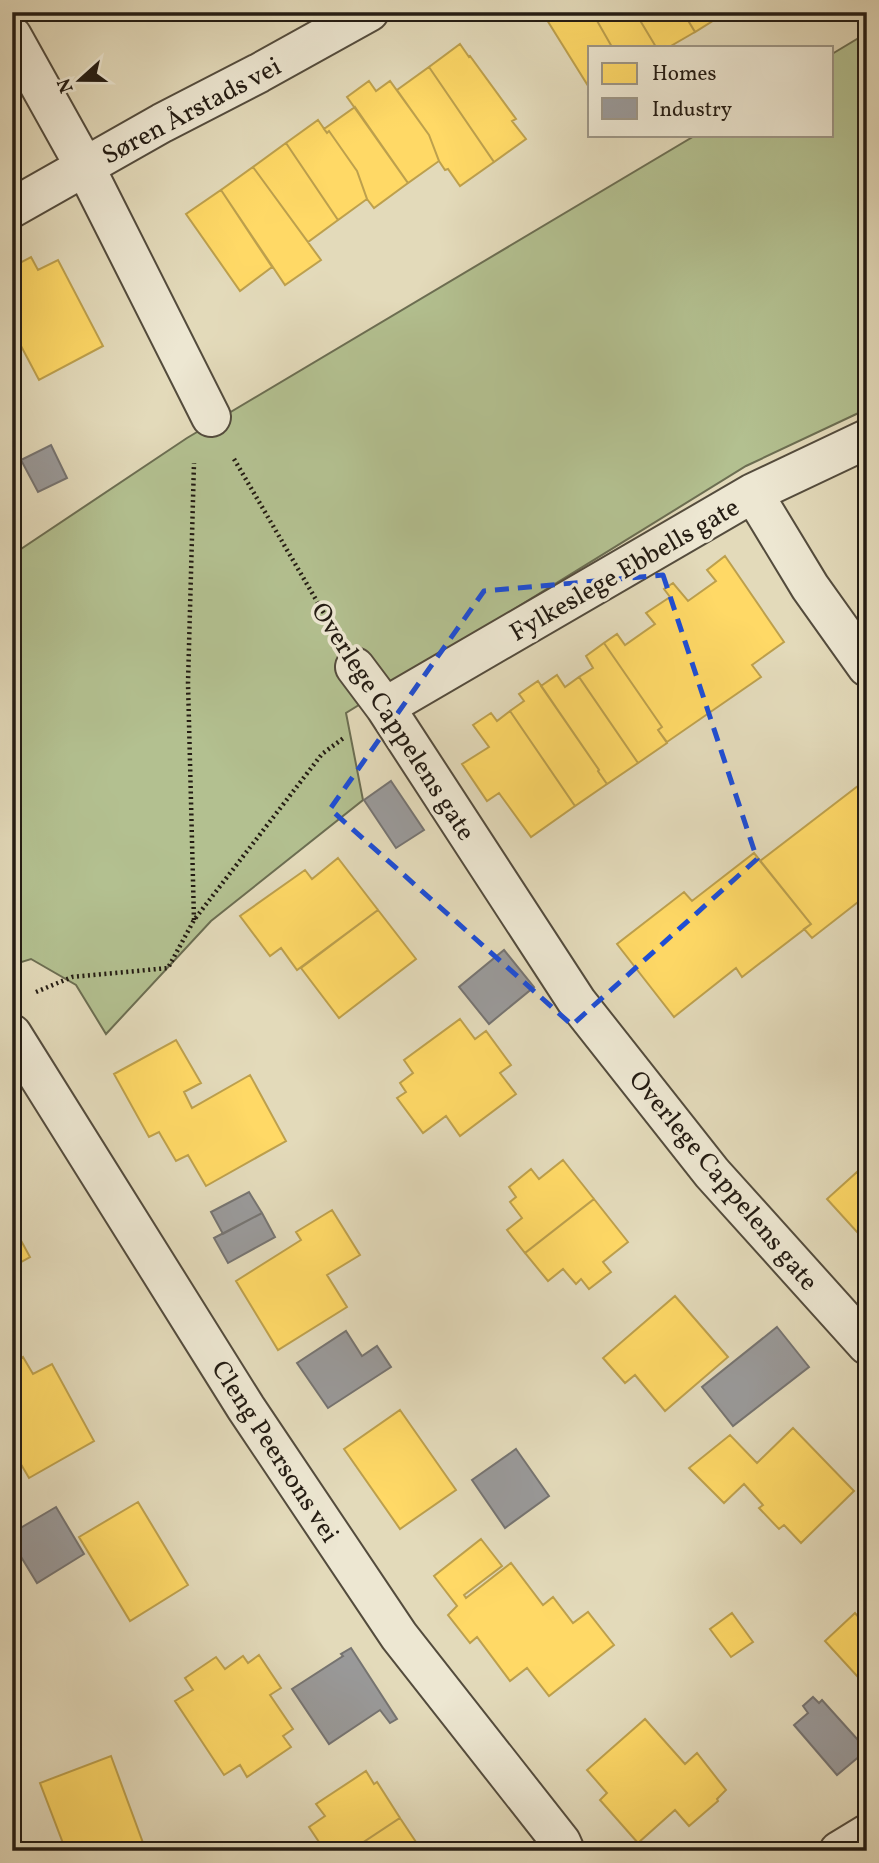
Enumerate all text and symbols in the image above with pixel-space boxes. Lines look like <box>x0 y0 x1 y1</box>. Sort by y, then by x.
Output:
north arrow <box>46 46 116 116</box>
legend <box>588 46 834 136</box>
street label: Søren Årstads vei <box>96 49 288 174</box>
text: Homes <box>652 60 717 89</box>
text: N <box>51 74 81 96</box>
text: Industry <box>652 96 733 125</box>
street label: Fylkeslege Ebbells gate <box>504 490 746 651</box>
street label: Overlege Cappelens gate <box>302 596 483 848</box>
street label: Overlege Cappelens gate <box>619 1063 825 1299</box>
street label: Cleng Peersons vei <box>202 1354 347 1550</box>

